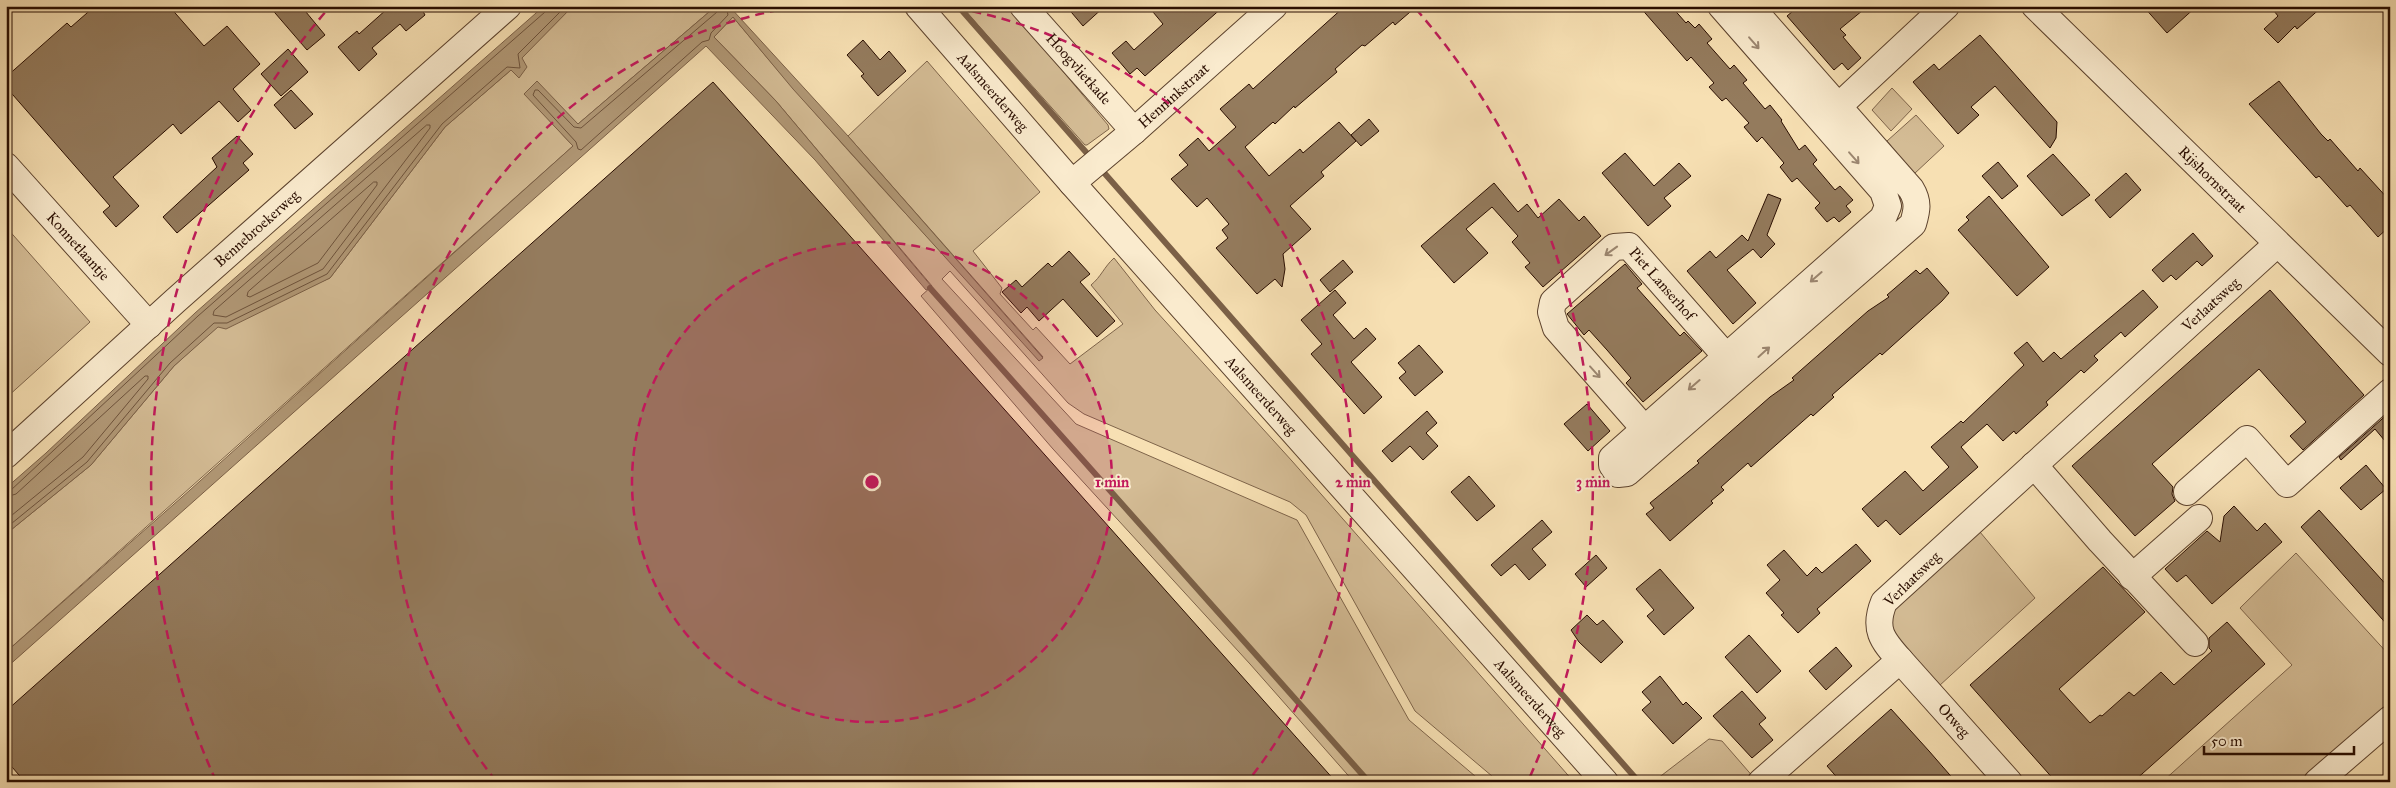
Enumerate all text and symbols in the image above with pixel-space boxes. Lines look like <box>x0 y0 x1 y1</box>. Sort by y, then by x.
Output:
street label: Hoogvlietkade <box>1042 29 1115 108</box>
one-way arrow <box>1748 36 1760 49</box>
street label: Aalsmeerderweg <box>953 48 1033 136</box>
street label: Henninkstraat <box>1134 59 1213 132</box>
street label: Rijshornstraat <box>2175 142 2251 217</box>
one-way arrow <box>1849 151 1860 164</box>
street label: Bennebroekerweg <box>211 186 304 271</box>
street label: Konnetlaantje <box>43 208 114 284</box>
street label: Piet Lanserhof <box>1625 244 1701 326</box>
one-way arrow <box>1604 246 1618 256</box>
one-way arrow <box>1810 272 1823 283</box>
street label: Verlaatsweg <box>2177 273 2244 336</box>
one-way arrow <box>1757 346 1770 358</box>
street label: Aalsmeerderweg <box>1221 352 1301 439</box>
one-way arrow <box>1589 366 1601 379</box>
one-way arrow <box>1688 379 1701 391</box>
centre of rings <box>863 473 881 491</box>
text: 1 min <box>1095 473 1130 491</box>
text: 2 min <box>1335 473 1372 491</box>
text: 3 min <box>1576 473 1611 492</box>
street label: Verlaatsweg <box>1879 547 1945 611</box>
street label: Aalsmeerderweg <box>1490 654 1571 742</box>
street label: Otweg <box>1934 700 1975 742</box>
scale bar <box>2204 723 2354 755</box>
text: 50 m <box>2211 732 2243 750</box>

